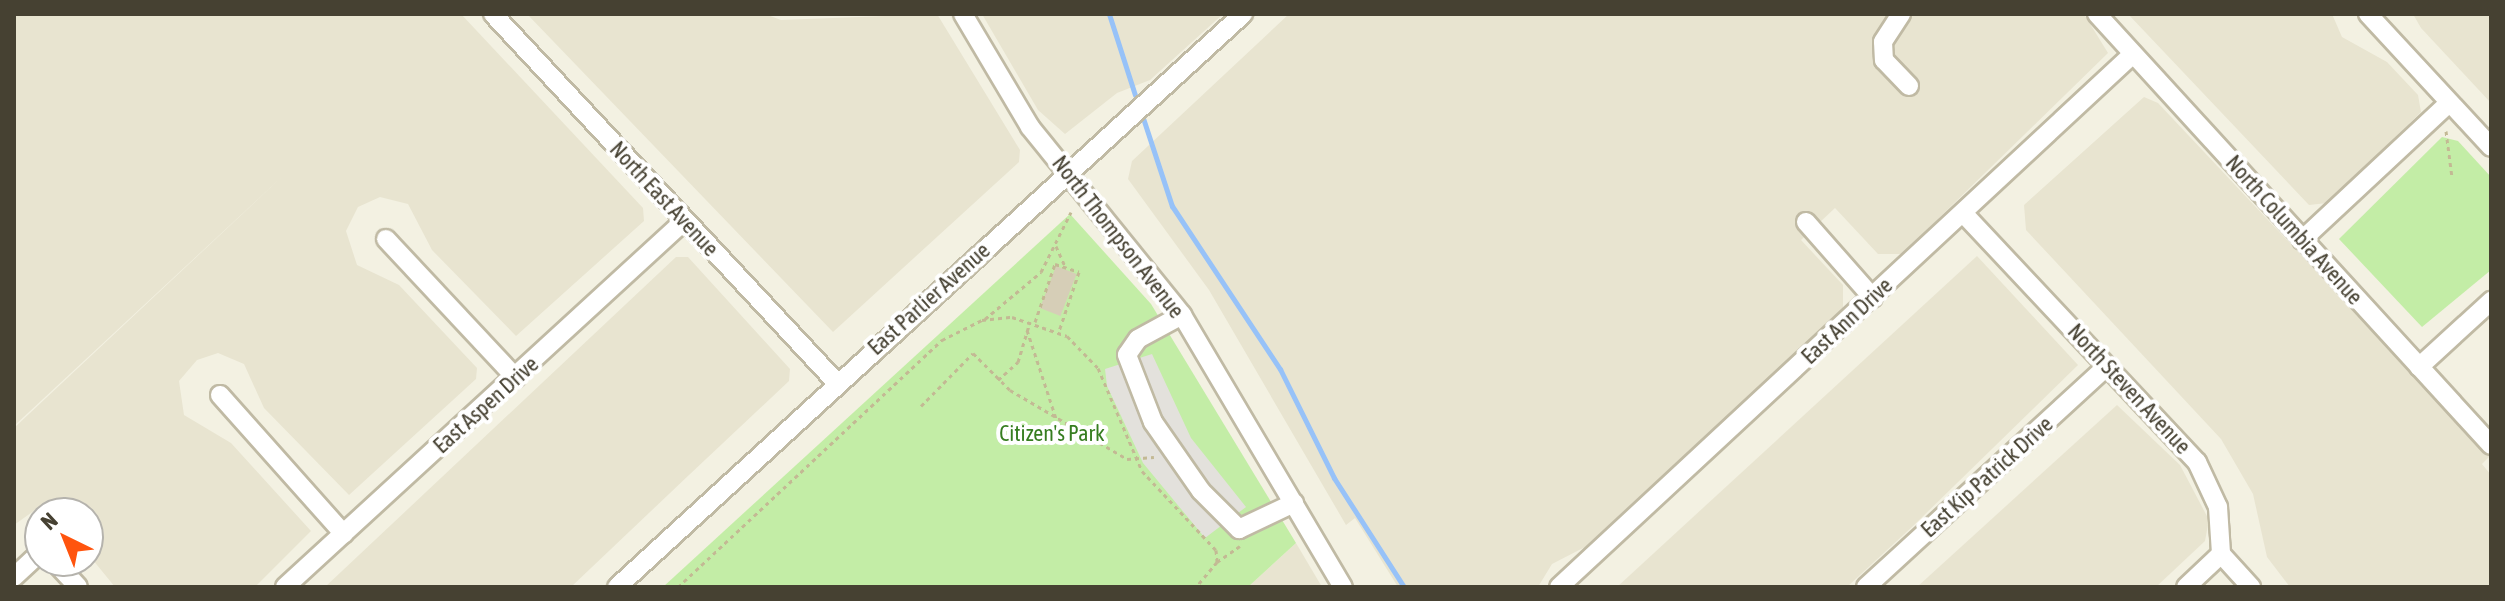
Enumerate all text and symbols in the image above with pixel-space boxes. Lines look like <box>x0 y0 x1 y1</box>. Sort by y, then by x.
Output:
street label: North East Avenue <box>604 136 724 262</box>
street label: North Columbia Avenue <box>2220 150 2368 310</box>
street label: North Thompson Avenue <box>1046 151 1190 323</box>
street label: East Parlier Avenue <box>863 237 995 361</box>
street label: East Ann Drive <box>1796 272 1898 370</box>
street label: North Steven Avenue <box>2062 319 2196 459</box>
street label: East Aspen Drive <box>428 351 544 459</box>
street label: East Kip Patrick Drive <box>1916 411 2058 543</box>
park label: Citizen's Park <box>999 421 1105 447</box>
north arrow <box>24 497 104 577</box>
text: N <box>35 507 63 535</box>

